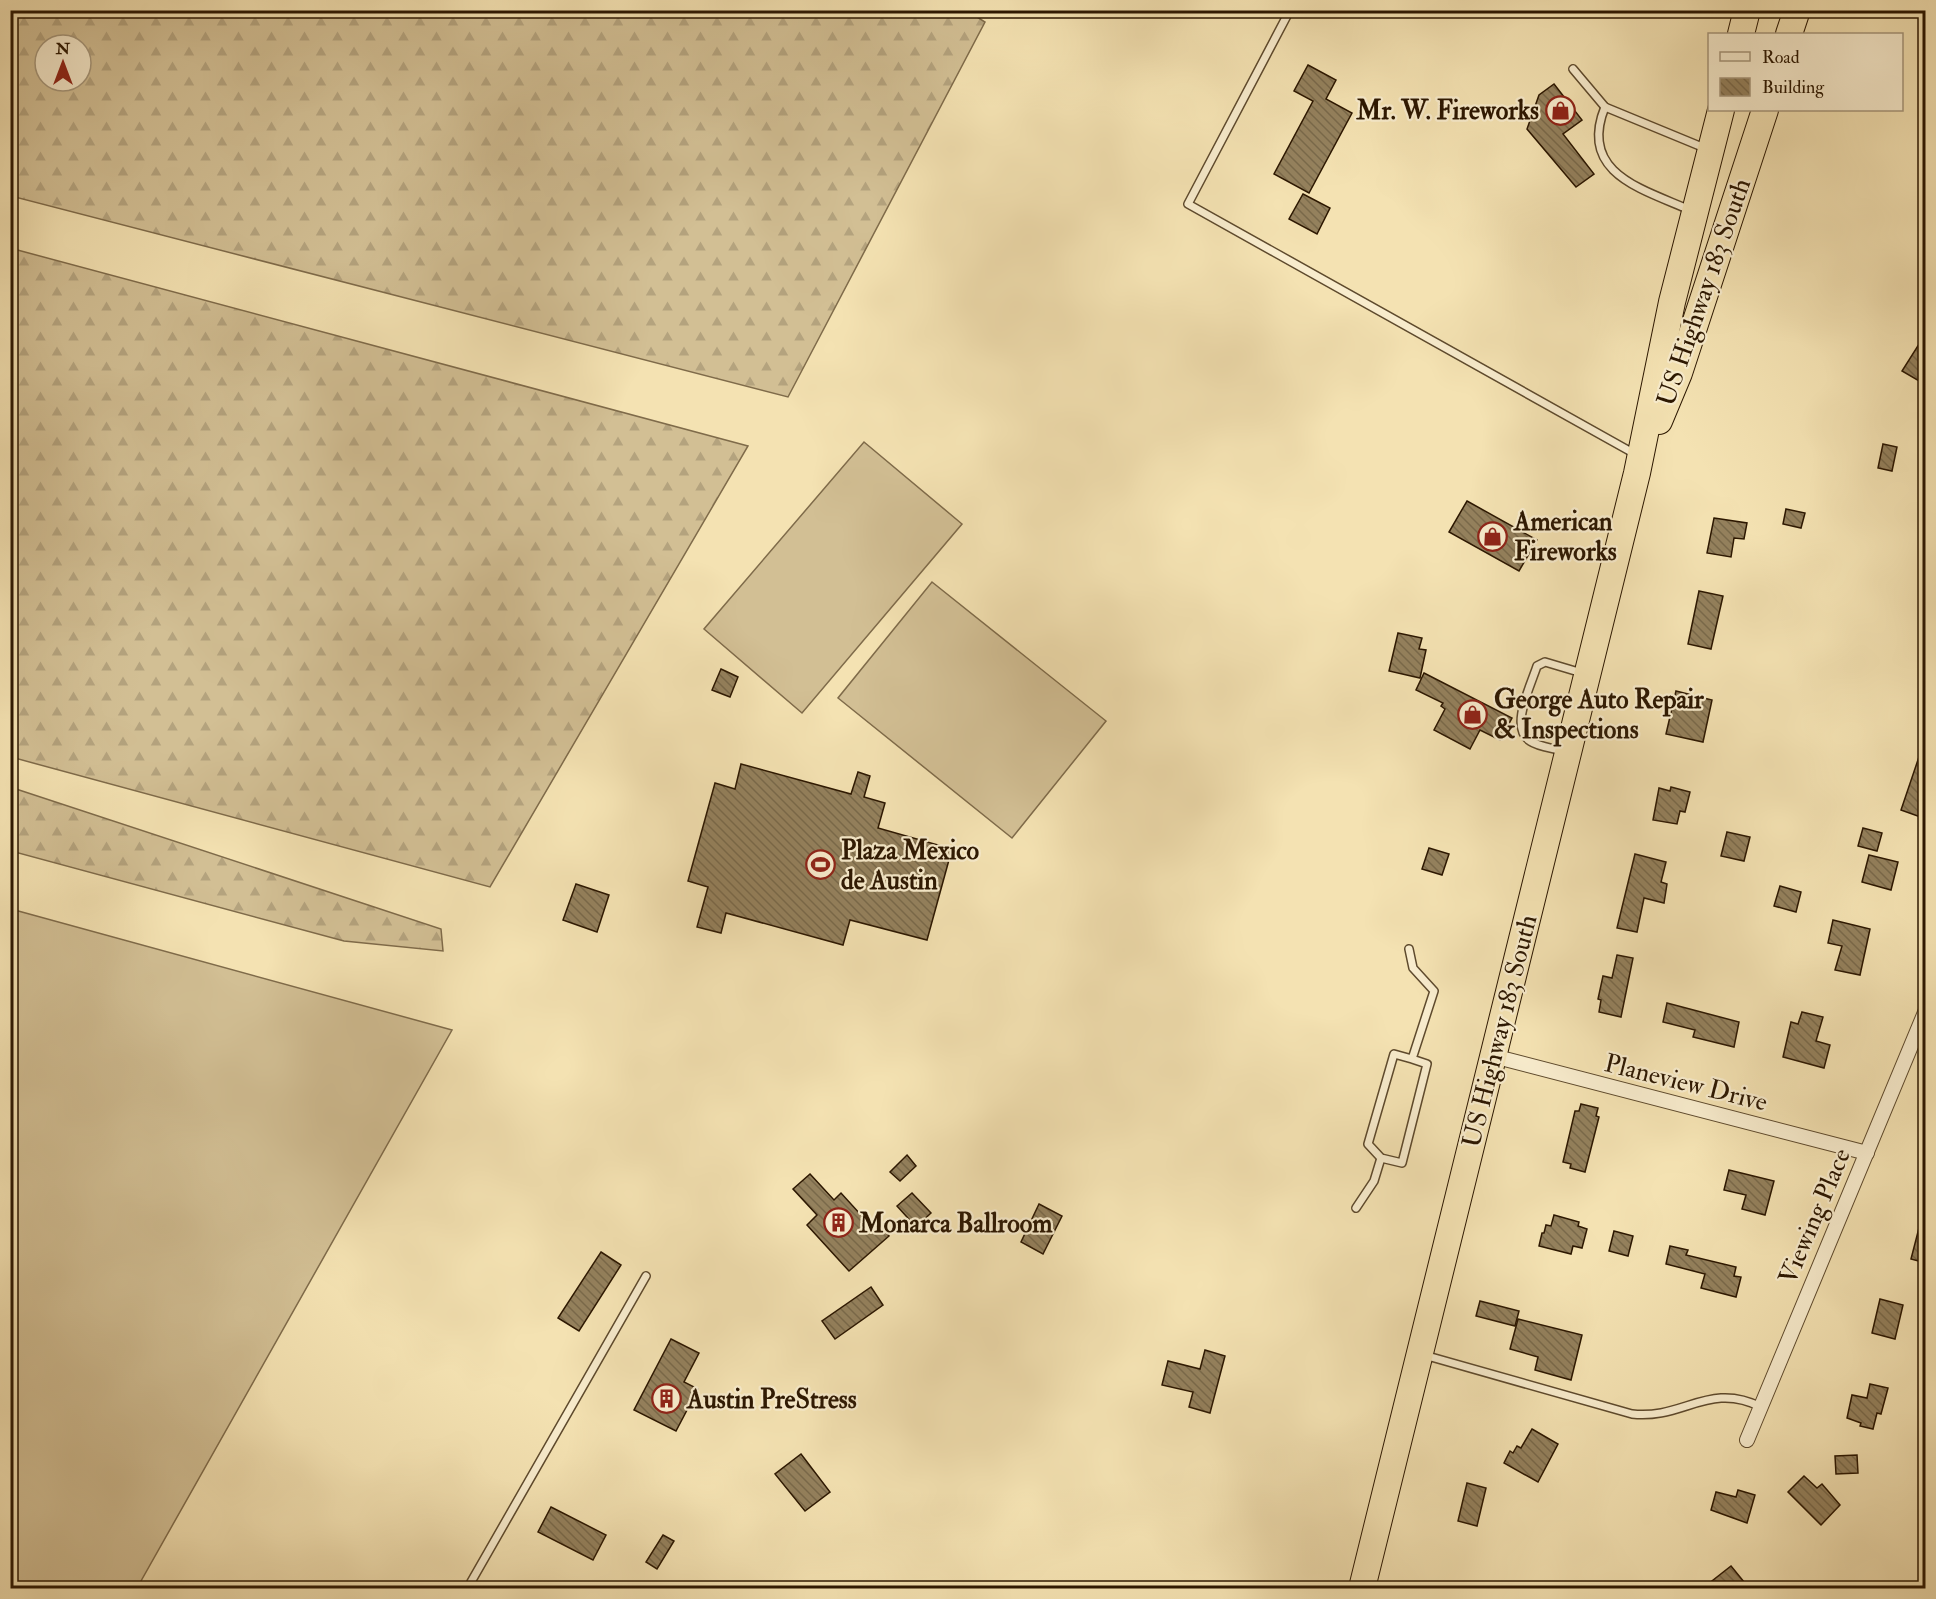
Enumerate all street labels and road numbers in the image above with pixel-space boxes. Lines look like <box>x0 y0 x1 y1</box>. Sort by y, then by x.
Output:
street label: US Highway 183 South <box>1650 174 1758 410</box>
street label: US Highway 183 South <box>1456 911 1544 1151</box>
street label: Planeview Drive <box>1601 1047 1771 1119</box>
street label: Viewing Place <box>1772 1144 1858 1289</box>

